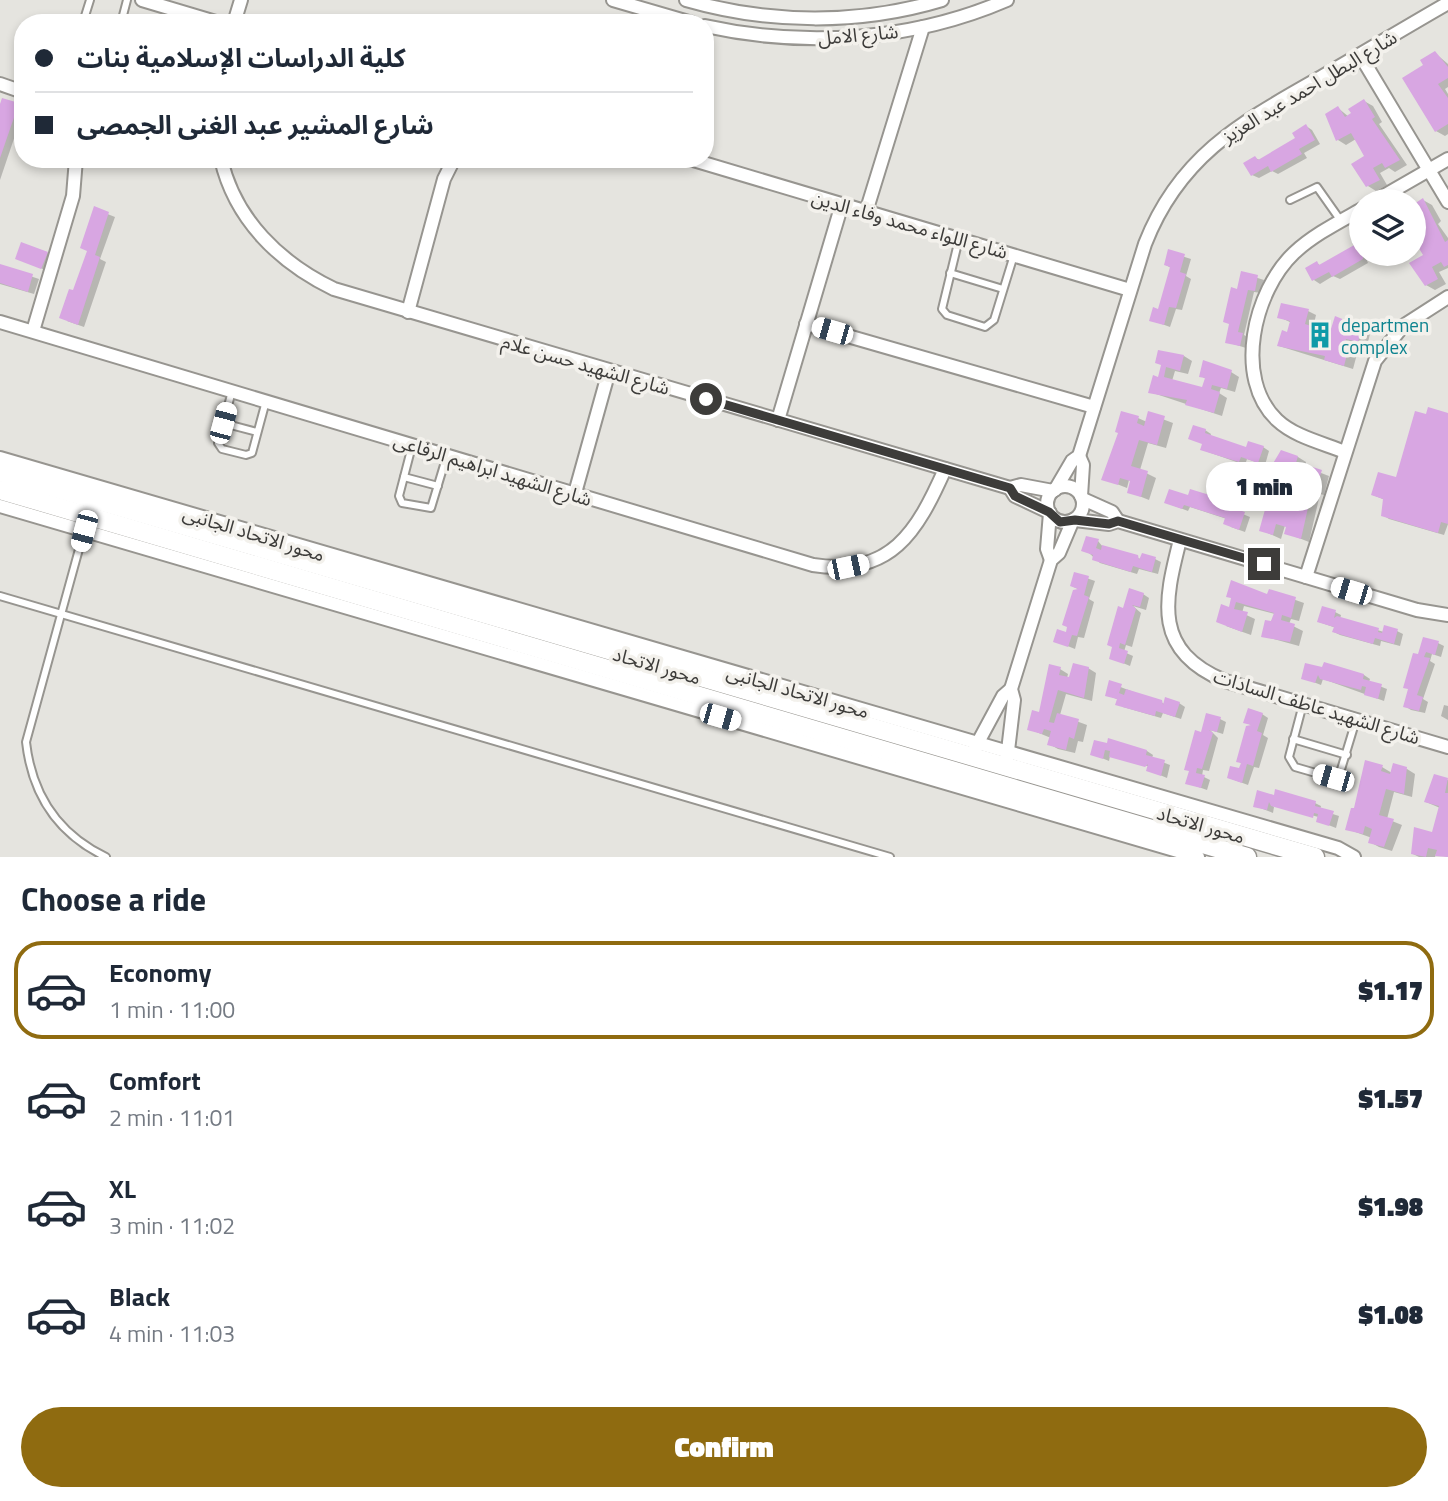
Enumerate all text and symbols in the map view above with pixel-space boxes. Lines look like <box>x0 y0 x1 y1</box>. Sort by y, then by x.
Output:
street label: شارع الامل <box>817 16 899 52</box>
street label: شارع البطل احمد عبد العزيز <box>1215 22 1402 150</box>
text: كلية الدراسات الإسلامية بنات <box>77 38 406 77</box>
text: شارع المشير عبد الغنى الجمصى <box>77 105 434 144</box>
street label: شارع اللواء محمد وفاء الدين <box>809 182 1011 266</box>
map controls <box>1349 189 1426 266</box>
button: layers <box>1349 189 1426 266</box>
place label: departmen complex <box>1341 310 1429 361</box>
car <box>809 315 856 347</box>
building icon: departmen complex <box>1305 320 1335 350</box>
street label: شارع الشهيد حسن علام <box>498 326 673 403</box>
route start <box>690 383 722 415</box>
car <box>208 400 239 446</box>
street label: شارع الشهيد ابراهيم الرفاعى <box>390 425 596 514</box>
callout: 1 min <box>1206 462 1322 512</box>
text: 1 min <box>1235 469 1293 504</box>
street label: محور الاتحاد الجانبى <box>179 498 329 568</box>
car <box>69 508 100 554</box>
route end <box>1248 548 1280 580</box>
car <box>826 552 871 582</box>
car <box>1328 575 1375 607</box>
street label: محور الاتحاد <box>610 639 704 691</box>
street label: محور الاتحاد الجانبى <box>723 657 873 725</box>
street label: شارع الشهيد عاطف السادات <box>1210 661 1424 751</box>
car <box>697 701 744 733</box>
car <box>1310 762 1357 794</box>
street label: محور الاتحاد <box>1154 798 1248 850</box>
text: Choose a ride <box>21 875 206 923</box>
text: Economy <box>109 953 211 992</box>
icon: car <box>25 959 88 1022</box>
text: $1.17 <box>1358 971 1423 1010</box>
text: 1 min · 11:00 <box>109 992 235 1027</box>
text: Comfort <box>109 1061 201 1100</box>
icon: car <box>25 1067 88 1130</box>
text: $1.57 <box>1358 1079 1423 1118</box>
text: 2 min · 11:01 <box>109 1100 235 1135</box>
text: XL <box>109 1169 136 1208</box>
icon: car <box>25 1175 88 1238</box>
text: $1.98 <box>1358 1187 1423 1226</box>
text: 3 min · 11:02 <box>109 1208 235 1243</box>
text: Black <box>109 1277 170 1316</box>
icon: car <box>25 1283 88 1346</box>
text: $1.08 <box>1358 1295 1423 1334</box>
text: 4 min · 11:03 <box>109 1316 235 1351</box>
button: Confirm <box>21 1407 1427 1487</box>

